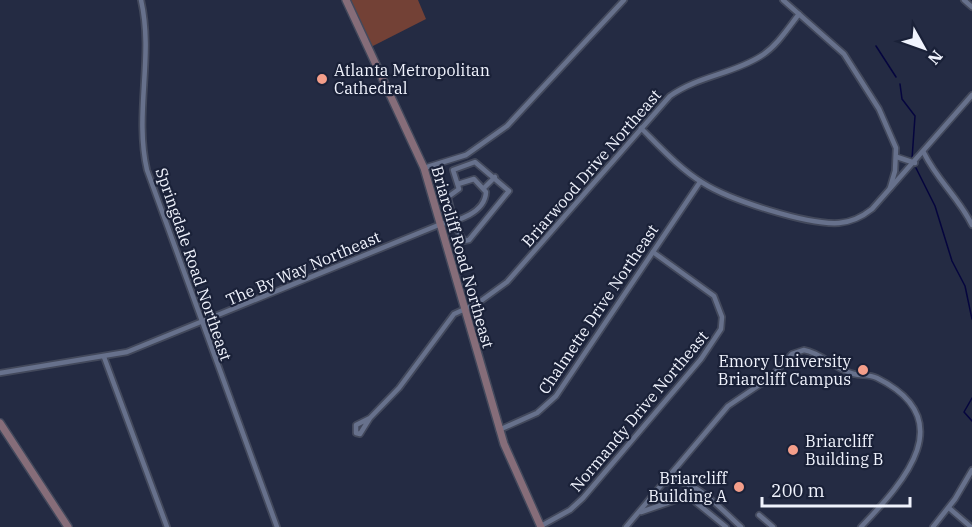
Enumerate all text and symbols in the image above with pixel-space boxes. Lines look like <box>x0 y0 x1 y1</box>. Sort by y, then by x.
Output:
north arrow <box>894 18 954 78</box>
text: N <box>924 46 947 69</box>
place label: Atlanta Metropolitan Cathedral <box>334 60 490 98</box>
marker: Atlanta Metropolitan Cathedral <box>315 72 329 86</box>
street label: Briarwood Drive Northeast <box>517 85 665 251</box>
street label: Briarcliff Road Northeast <box>427 164 499 351</box>
street label: Springdale Road Northeast <box>152 165 237 363</box>
street label: Chalmette Drive Northeast <box>534 220 662 398</box>
street label: The By Way Northeast <box>223 226 384 310</box>
street label: Normandy Drive Northeast <box>566 326 712 496</box>
place label: Emory University Briarcliff Campus <box>718 351 851 389</box>
marker: Emory University Briarcliff Campus <box>856 363 870 377</box>
place label: Briarcliff Building B <box>805 431 883 469</box>
marker: Briarcliff Building B <box>786 443 800 457</box>
place label: Briarcliff Building A <box>648 468 729 506</box>
scale bar <box>762 470 910 508</box>
text: 200 m <box>771 479 825 502</box>
marker: Briarcliff Building A <box>732 480 746 494</box>

